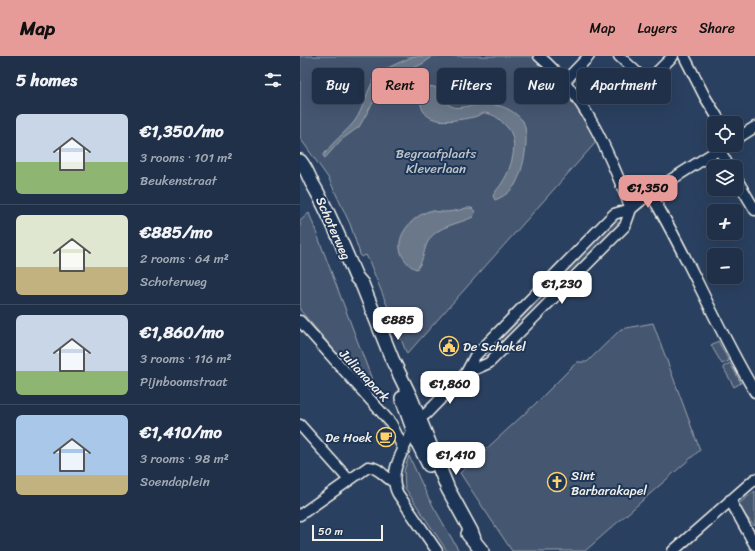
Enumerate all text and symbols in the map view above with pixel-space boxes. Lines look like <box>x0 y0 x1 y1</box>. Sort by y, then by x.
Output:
text: Map <box>20 12 55 45</box>
text: Map <box>590 16 615 41</box>
text: Layers <box>637 16 677 41</box>
text: Share <box>699 16 735 41</box>
text: 5 homes <box>16 65 77 95</box>
chip: Buy <box>312 68 364 104</box>
chip: Rent <box>372 68 429 104</box>
chip: Filters <box>437 68 506 104</box>
chip: New <box>514 68 569 104</box>
chip: Apartment <box>577 68 671 104</box>
icon: filters <box>262 69 284 91</box>
text: €1,350/mo <box>140 116 224 146</box>
map controls <box>707 116 743 284</box>
button: locate <box>707 116 743 152</box>
icon: home <box>48 130 96 178</box>
park label: Begraafplaats Kleverlaan <box>396 142 477 180</box>
text: 3 rooms · 101 m² <box>140 146 232 169</box>
button: layers <box>707 160 743 196</box>
text: Beukenstraat <box>140 169 217 192</box>
pin: €1,350 <box>615 175 681 209</box>
text: €1,350 <box>627 176 669 199</box>
street label: Schoterweg <box>309 193 358 264</box>
button: + <box>707 204 743 240</box>
text: €885/mo <box>140 217 212 247</box>
icon: home <box>48 231 96 279</box>
text: 2 rooms · 64 m² <box>140 247 229 270</box>
button: − <box>707 248 743 284</box>
text: Schoterweg <box>140 270 207 293</box>
pin: €1,230 <box>529 271 595 305</box>
text: €1,230 <box>542 272 582 295</box>
pin: €885 <box>374 307 422 341</box>
text: €885 <box>382 308 414 331</box>
text: €1,860/mo <box>140 317 224 347</box>
icon: home <box>48 331 96 379</box>
public building icon: De Schakel <box>438 335 460 357</box>
place label: De Schakel <box>463 335 526 358</box>
street label: Julianapark <box>333 343 396 407</box>
text: 3 rooms · 116 m² <box>140 347 232 370</box>
text: Pijnboomstraat <box>140 370 228 393</box>
pin: €1,860 <box>417 371 483 405</box>
text: €1,860 <box>429 372 471 395</box>
text: €1,410/mo <box>140 417 222 447</box>
place label: De Hoek <box>325 426 372 449</box>
cafe icon: De Hoek <box>375 426 397 448</box>
icon: home <box>48 431 96 479</box>
pin: €1,410 <box>423 442 489 476</box>
text: €1,410 <box>436 443 476 466</box>
text: 3 rooms · 98 m² <box>140 447 229 470</box>
place label: Sint Barbarakapel <box>571 464 647 502</box>
text: Soendaplein <box>140 470 210 493</box>
church icon: Sint Barbarakapel <box>546 471 568 493</box>
text: 50 m <box>318 522 343 541</box>
scale bar <box>312 523 383 542</box>

